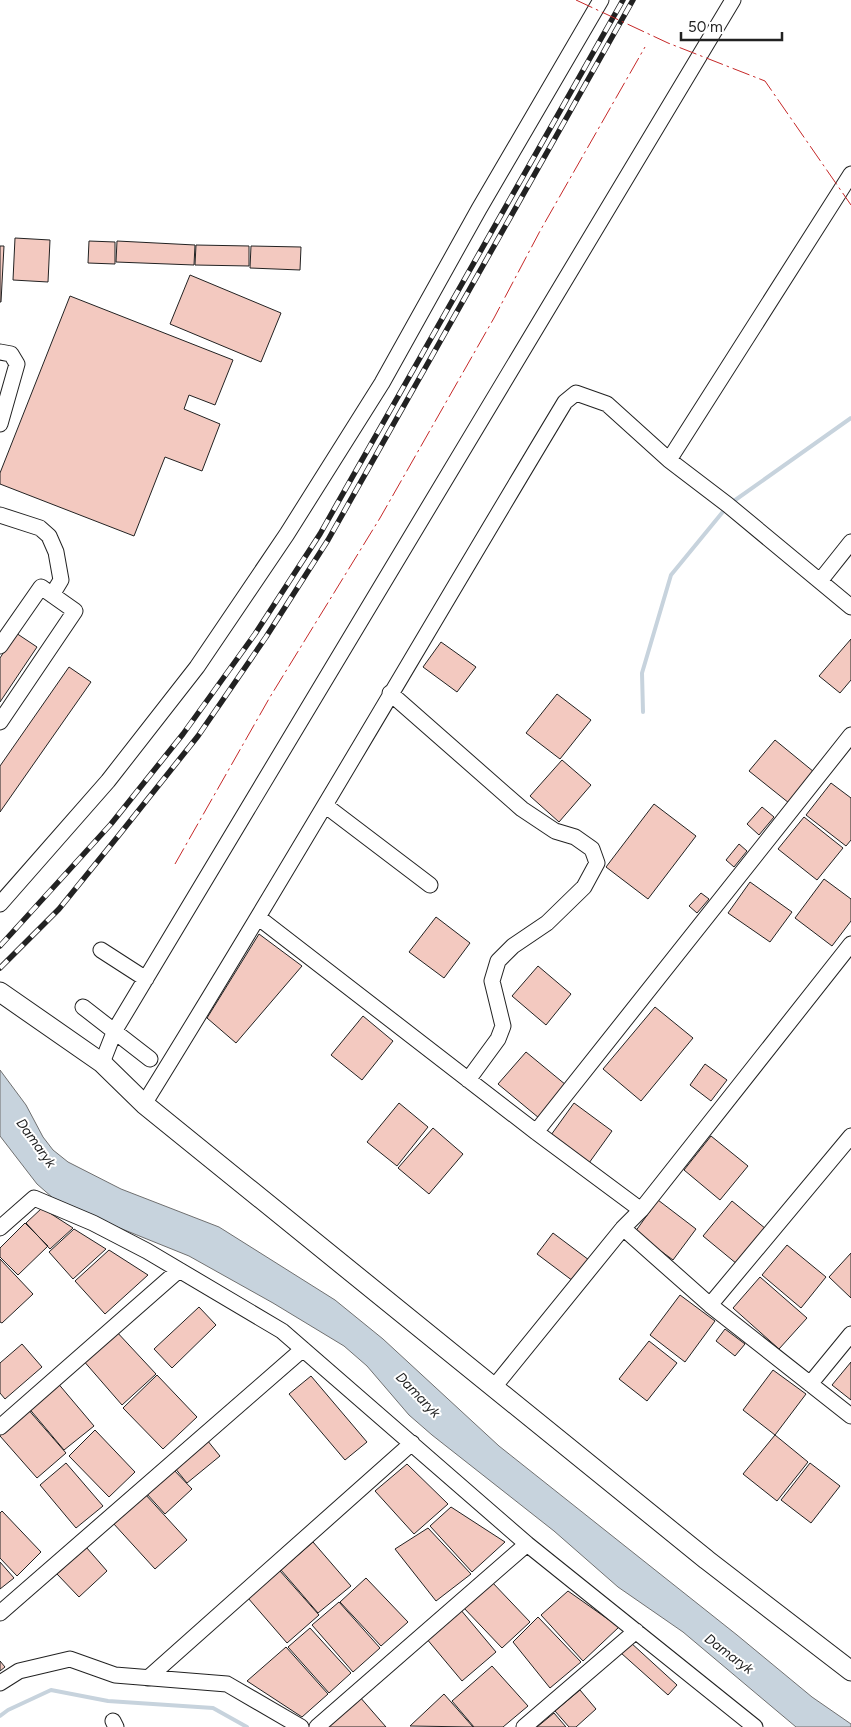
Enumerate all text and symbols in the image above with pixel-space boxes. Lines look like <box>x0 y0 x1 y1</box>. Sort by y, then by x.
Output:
scale bar <box>681 10 782 42</box>
text: 50 m <box>688 18 723 36</box>
water label: Damaryk <box>12 1115 60 1172</box>
water label: Damaryk <box>392 1369 445 1422</box>
water label: Damaryk <box>701 1630 758 1679</box>

